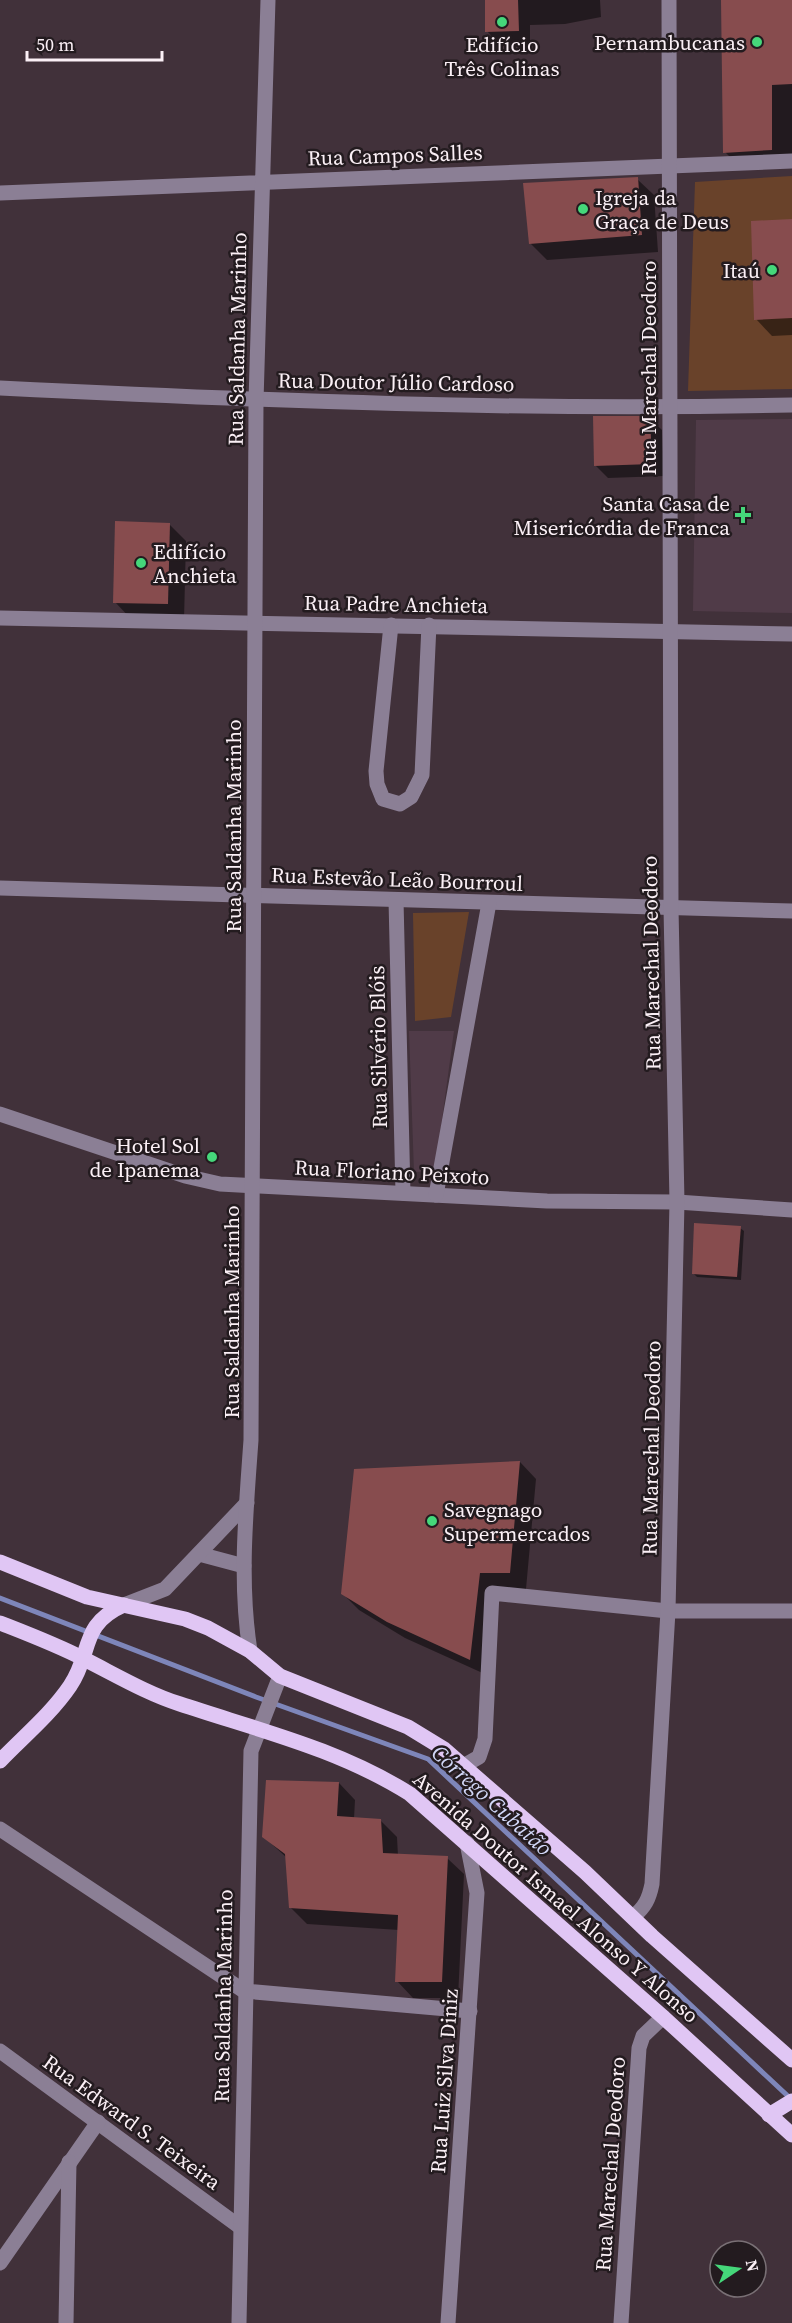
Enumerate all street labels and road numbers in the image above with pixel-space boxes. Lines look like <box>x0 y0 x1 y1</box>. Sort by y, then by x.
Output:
street label: Rua Campos Salles <box>307 137 483 173</box>
street label: Rua Saldanha Marinho <box>221 232 253 446</box>
street label: Rua Marechal Deodoro <box>634 260 663 476</box>
street label: Rua Doutor Júlio Cardoso <box>277 365 515 399</box>
street label: Rua Padre Anchieta <box>304 588 489 620</box>
street label: Rua Saldanha Marinho <box>219 719 248 933</box>
street label: Rua Marechal Deodoro <box>635 855 667 1071</box>
street label: Rua Estevão Leão Bourroul <box>271 860 523 898</box>
street label: Rua Silvério Blóis <box>362 965 394 1129</box>
street label: Rua Floriano Peixoto <box>294 1152 490 1192</box>
street label: Rua Saldanha Marinho <box>217 1205 246 1419</box>
street label: Rua Marechal Deodoro <box>635 1340 667 1556</box>
street label: Avenida Doutor Ismael Alonso Y Alonso <box>407 1765 705 2029</box>
street label: Rua Saldanha Marinho <box>207 1889 239 2103</box>
street label: Rua Luiz Silva Diniz <box>423 1987 465 2174</box>
street label: Rua Edward S. Teixeira <box>37 2047 227 2197</box>
street label: Rua Marechal Deodoro <box>588 2056 632 2272</box>

